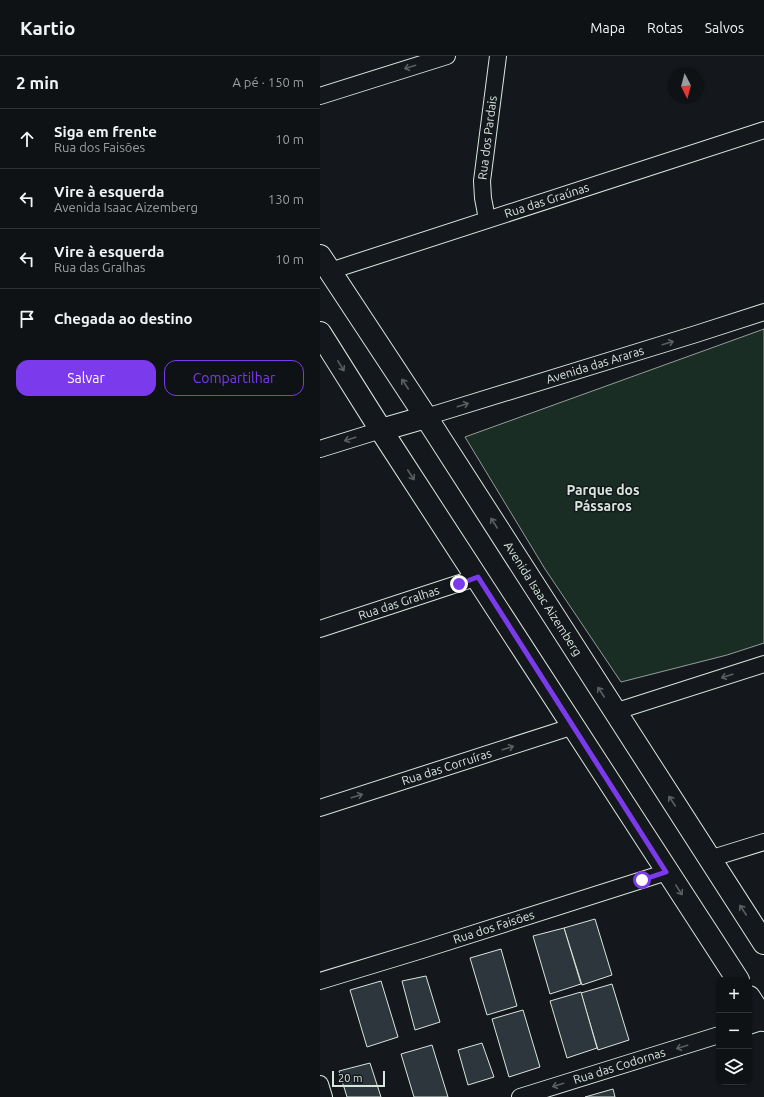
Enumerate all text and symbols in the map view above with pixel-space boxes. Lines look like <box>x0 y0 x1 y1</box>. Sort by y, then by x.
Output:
text: Kartio <box>20 17 76 39</box>
text: Mapa <box>590 20 625 36</box>
text: Rotas <box>647 20 683 36</box>
text: Salvos <box>705 20 744 36</box>
one-way arrow <box>404 64 417 71</box>
north arrow <box>668 68 704 104</box>
text: 2 min <box>16 73 59 92</box>
text: A pé · 150 m <box>232 75 304 89</box>
street label: Rua dos Pardais <box>475 95 499 180</box>
text: Siga em frente <box>54 123 157 140</box>
icon: ahead <box>16 128 38 150</box>
text: 10 m <box>275 132 304 146</box>
text: Rua dos Faisões <box>54 140 145 154</box>
street label: Rua das Graúnas <box>503 180 591 220</box>
text: Vire à esquerda <box>54 183 164 200</box>
icon: left <box>16 188 38 210</box>
text: 130 m <box>268 192 304 206</box>
text: Avenida Isaac Aizemberg <box>54 200 198 214</box>
text: Vire à esquerda <box>54 243 164 260</box>
icon: left <box>16 248 38 270</box>
text: 10 m <box>275 252 304 266</box>
text: Rua das Gralhas <box>54 260 145 274</box>
icon: arrive <box>16 308 38 330</box>
text: Chegada ao destino <box>54 310 193 327</box>
one-way arrow <box>661 339 674 346</box>
street label: Avenida das Araras <box>545 343 645 386</box>
button: Salvar <box>16 360 156 396</box>
button: Compartilhar <box>164 360 304 396</box>
one-way arrow <box>337 360 345 372</box>
one-way arrow <box>400 378 408 390</box>
one-way arrow <box>457 401 469 409</box>
one-way arrow <box>344 436 357 443</box>
one-way arrow <box>407 469 415 480</box>
district label: Parque dos Pássaros <box>566 482 640 514</box>
one-way arrow <box>490 518 498 529</box>
street label: Avenida Isaac Aizemberg <box>502 539 585 658</box>
route end <box>450 575 468 593</box>
street label: Rua das Gralhas <box>357 583 441 622</box>
one-way arrow <box>721 673 734 680</box>
one-way arrow <box>597 686 605 698</box>
one-way arrow <box>501 743 513 751</box>
street label: Rua das Corruíras <box>400 746 493 787</box>
one-way arrow <box>350 792 363 799</box>
one-way arrow <box>668 796 676 807</box>
route start <box>633 871 651 889</box>
one-way arrow <box>675 884 683 896</box>
one-way arrow <box>738 905 747 916</box>
street label: Rua dos Faisões <box>452 908 536 946</box>
map controls <box>716 977 752 1085</box>
button: + <box>716 977 752 1013</box>
button: − <box>716 1013 752 1049</box>
one-way arrow <box>675 1044 688 1051</box>
street label: Rua das Codornas <box>572 1045 667 1086</box>
button: layers <box>716 1049 752 1085</box>
scale bar <box>332 1069 385 1088</box>
text: 20 m <box>338 1072 362 1084</box>
one-way arrow <box>551 1082 564 1089</box>

